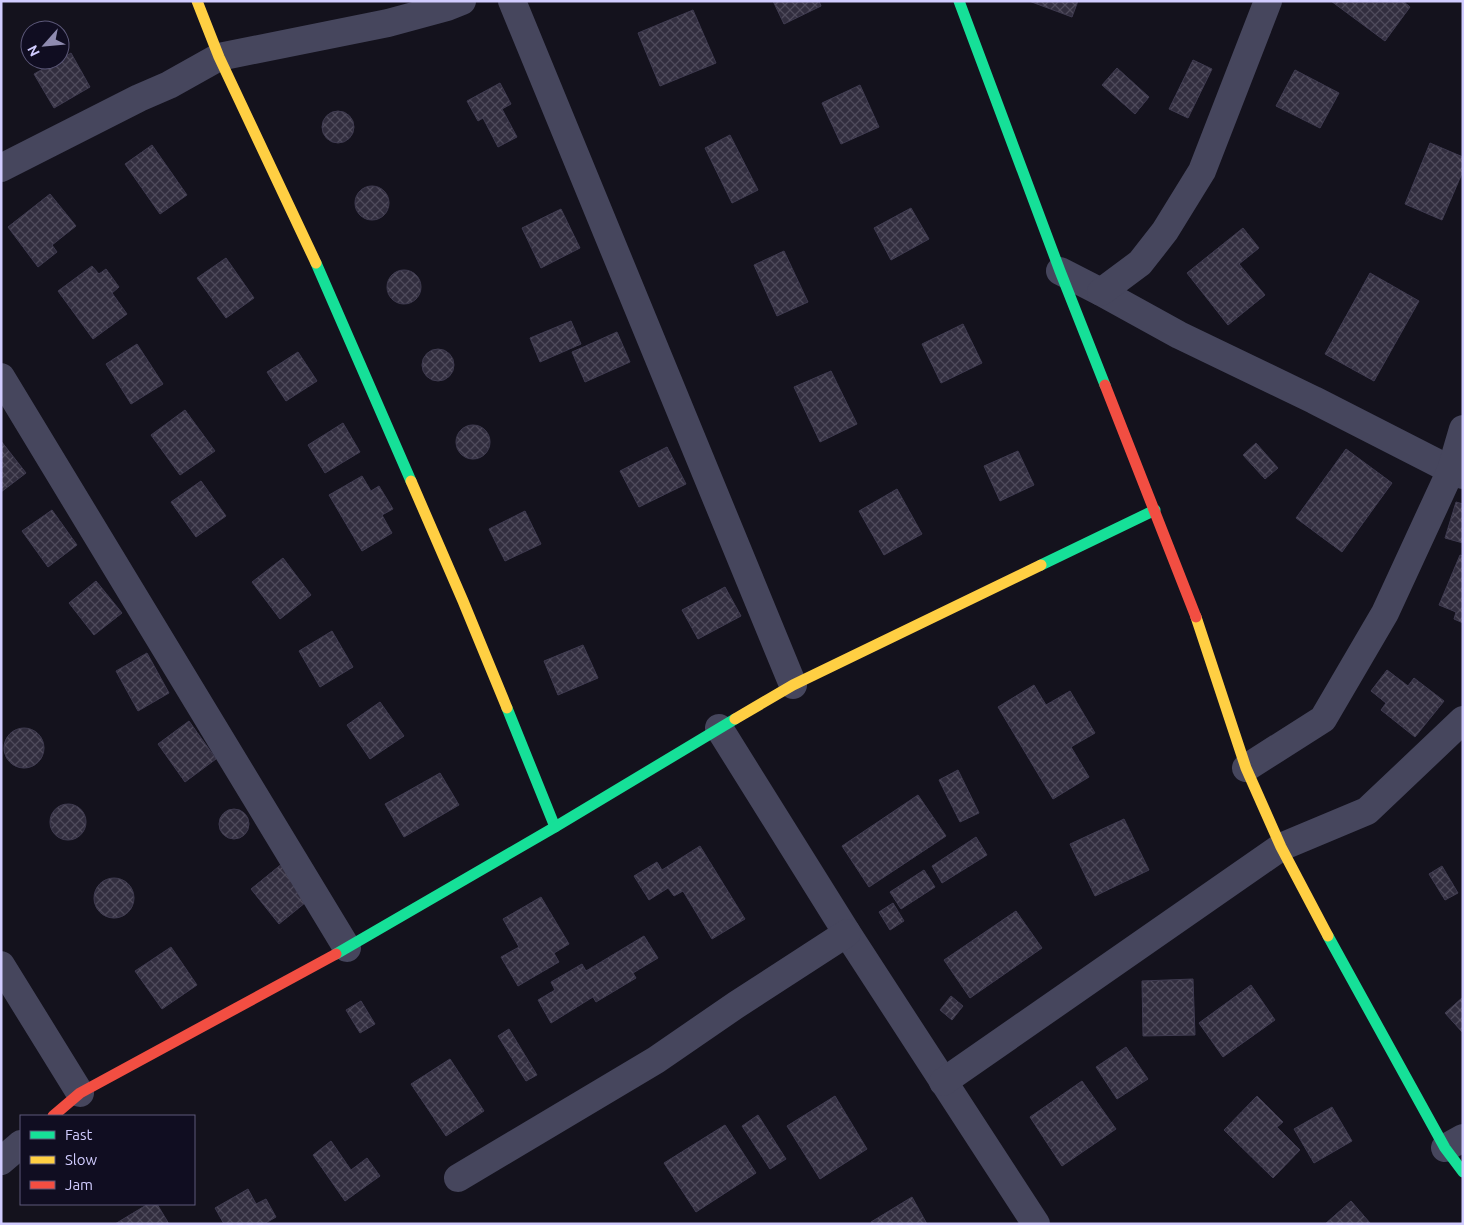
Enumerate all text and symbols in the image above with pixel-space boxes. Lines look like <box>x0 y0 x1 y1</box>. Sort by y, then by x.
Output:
north arrow <box>20 20 70 70</box>
text: N <box>24 43 43 59</box>
legend <box>20 1115 195 1205</box>
text: Fast <box>65 1126 93 1143</box>
text: Slow <box>65 1151 98 1168</box>
text: Jam <box>65 1176 93 1193</box>

